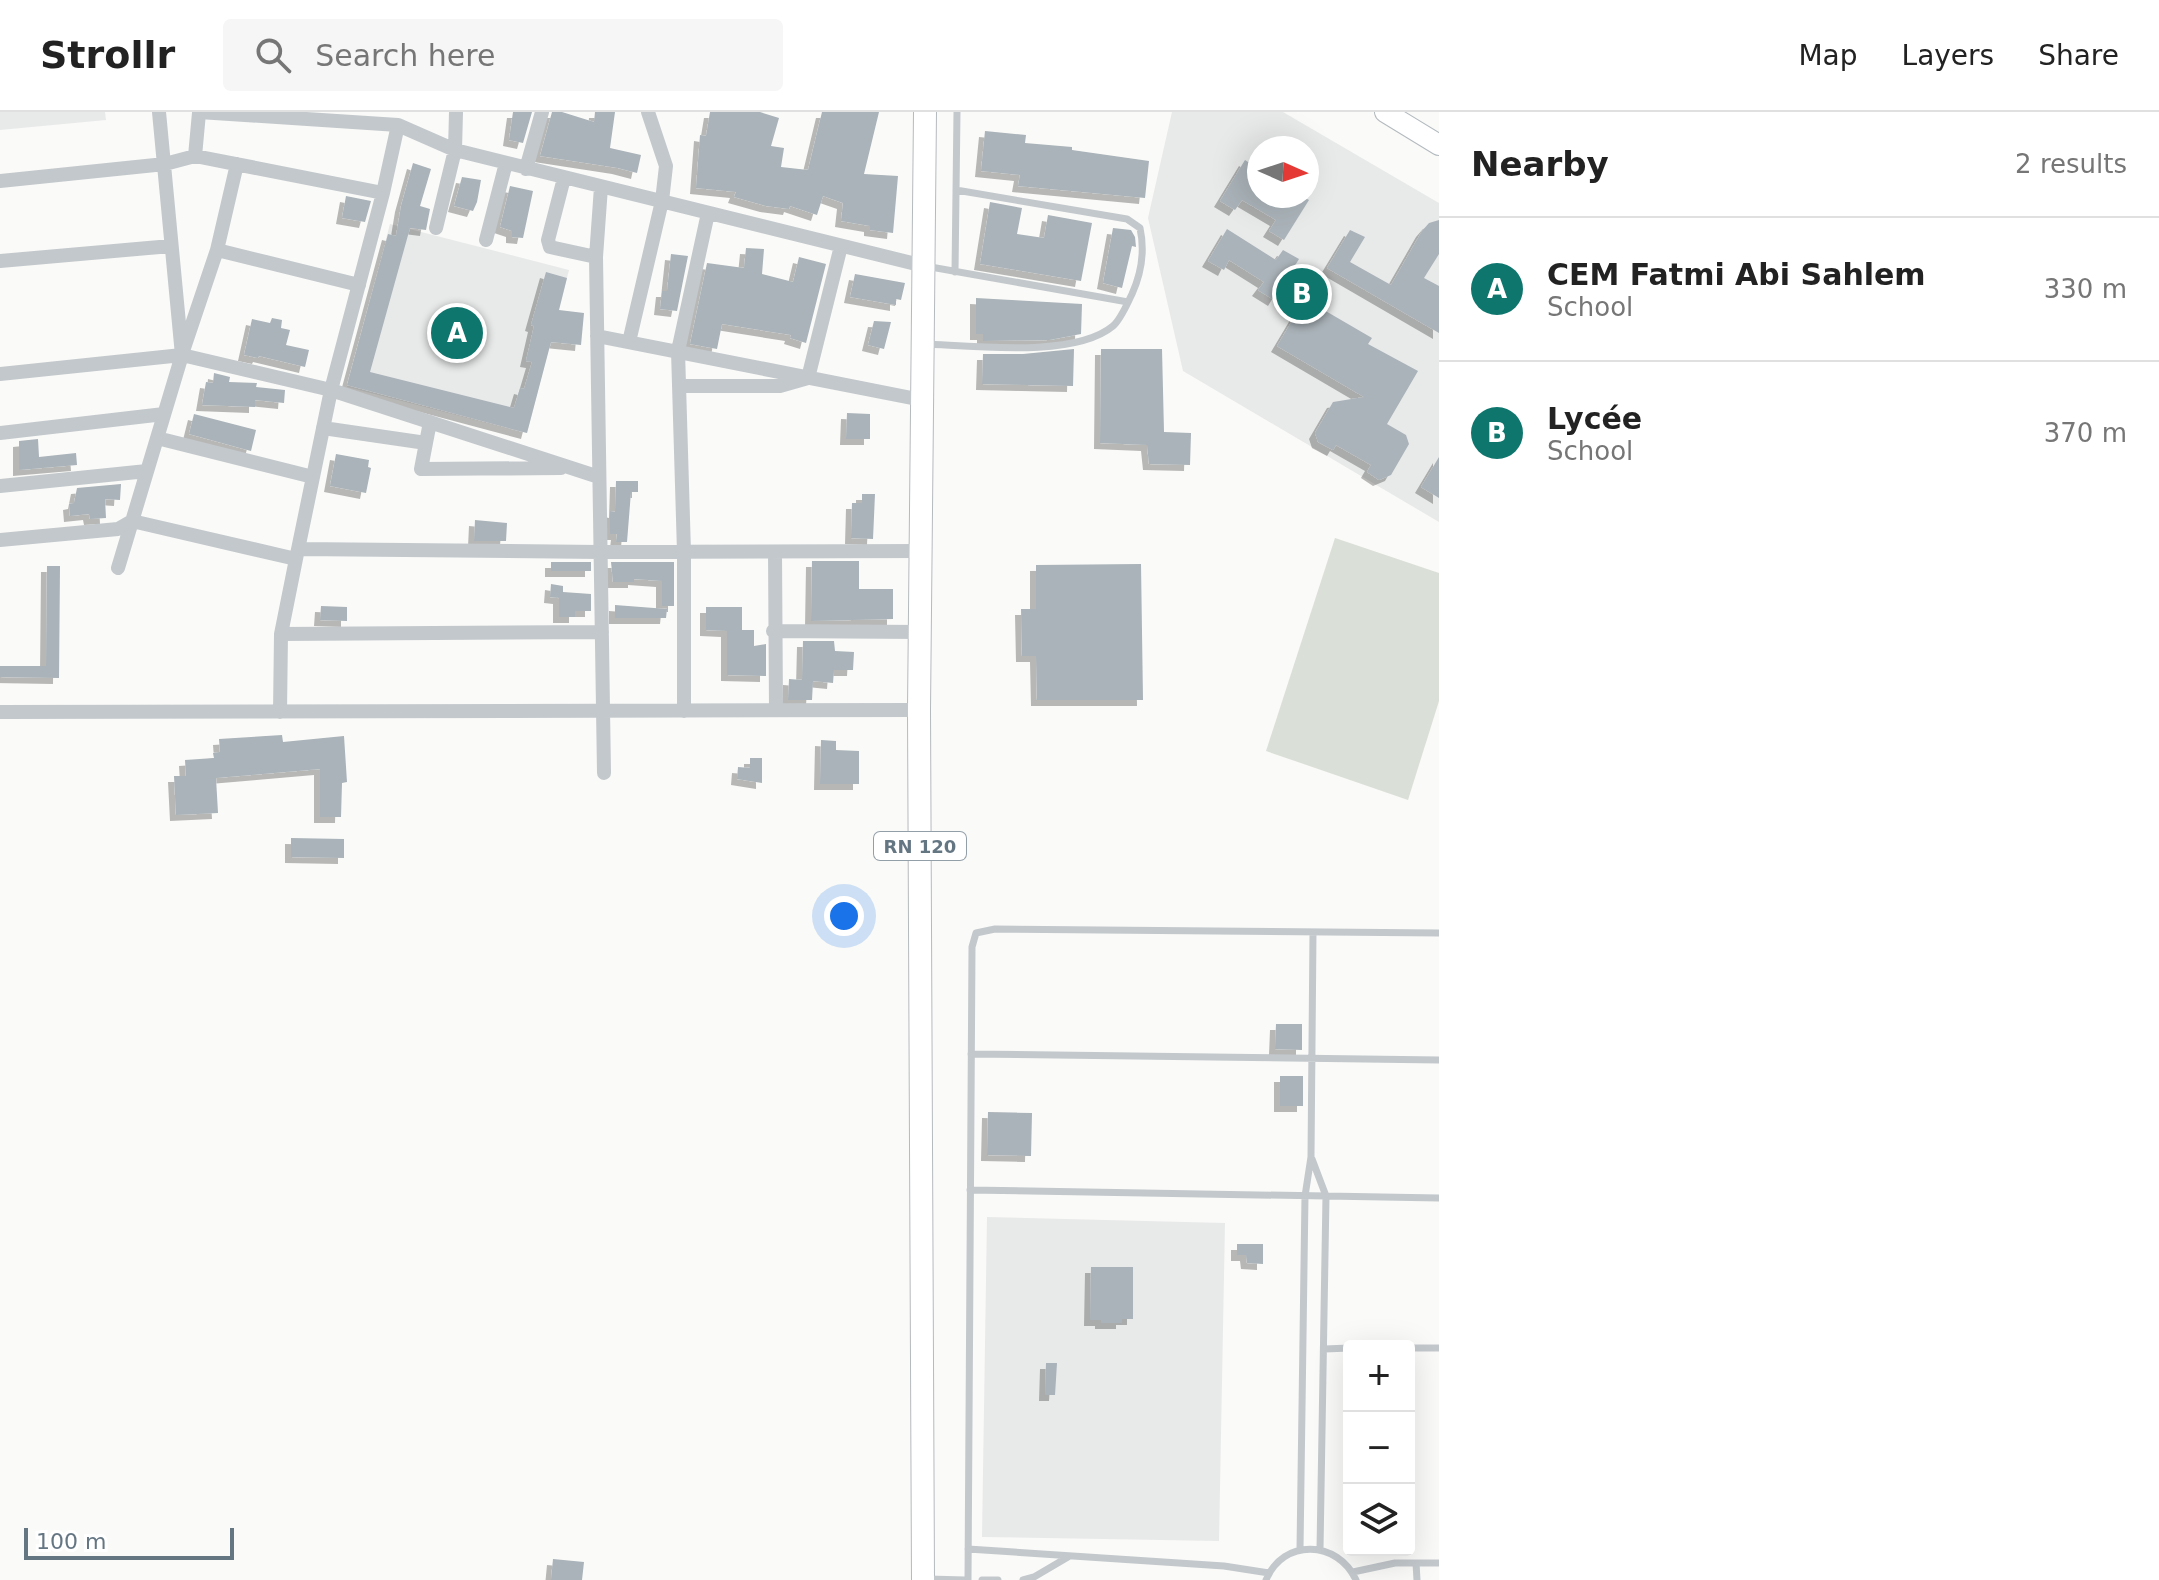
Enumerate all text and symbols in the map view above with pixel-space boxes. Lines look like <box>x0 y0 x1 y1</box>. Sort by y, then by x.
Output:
search box <box>223 19 783 91</box>
text: Strollr <box>40 33 175 77</box>
icon: search <box>251 33 295 77</box>
text: Search here <box>315 38 495 73</box>
text: Map <box>1798 39 1858 72</box>
text: Layers <box>1902 39 1994 72</box>
text: Share <box>2038 39 2119 72</box>
north arrow <box>1247 136 1319 208</box>
text: Nearby <box>1471 144 1609 184</box>
text: 2 results <box>2015 149 2127 179</box>
text: CEM Fatmi Abi Sahlem <box>1547 257 1926 292</box>
pin: B <box>1276 264 1328 324</box>
text: A <box>1487 274 1507 304</box>
text: 330 m <box>2044 274 2127 304</box>
text: School <box>1547 292 1633 322</box>
pin: A <box>431 303 483 363</box>
text: Lycée <box>1547 401 1642 436</box>
text: B <box>1487 418 1507 448</box>
text: 370 m <box>2044 418 2127 448</box>
text: School <box>1547 436 1633 466</box>
road number: RN 120 <box>874 832 966 860</box>
your location <box>824 896 864 936</box>
map controls <box>1343 1340 1415 1556</box>
button: + <box>1343 1340 1415 1412</box>
button: − <box>1343 1412 1415 1484</box>
button: layers <box>1343 1484 1415 1556</box>
scale bar <box>24 1524 234 1560</box>
text: 100 m <box>36 1529 106 1554</box>

